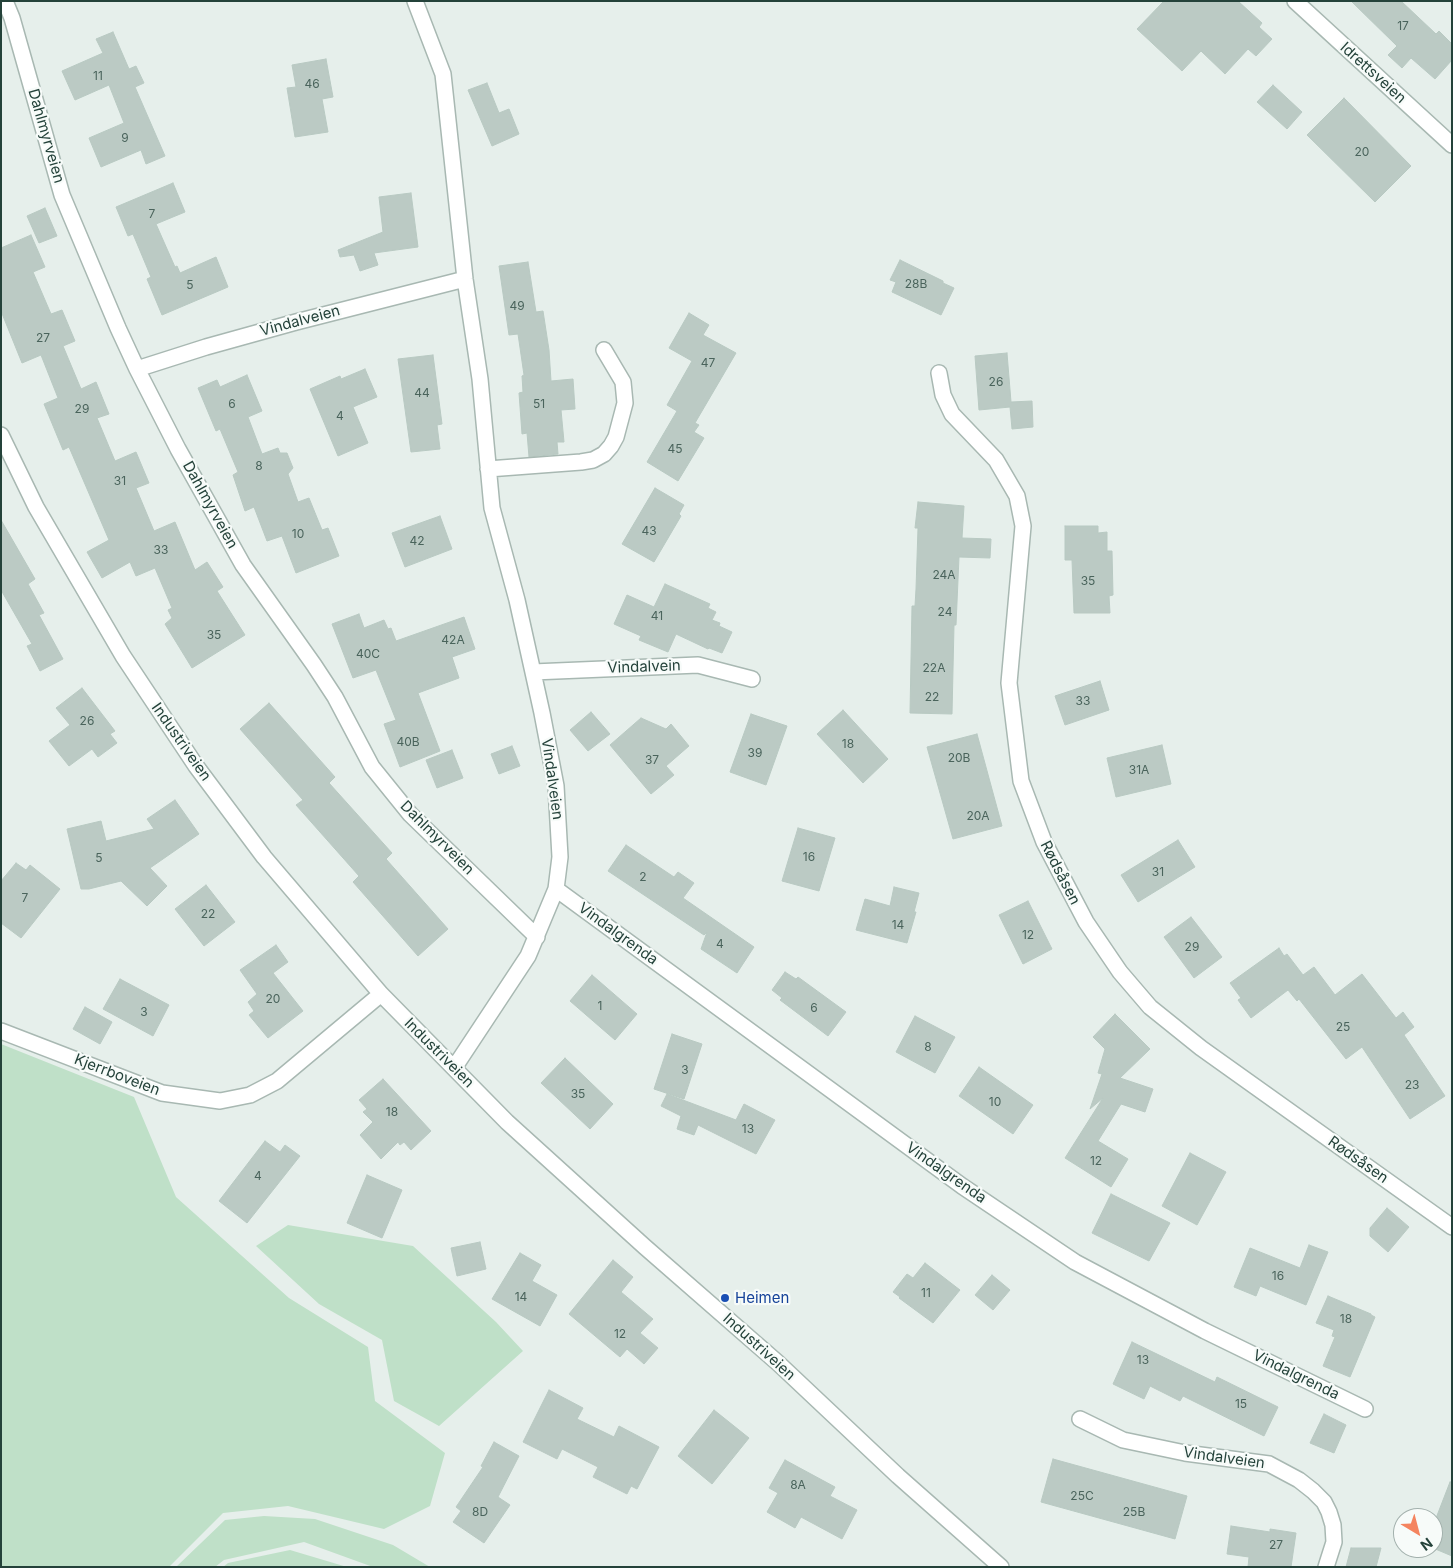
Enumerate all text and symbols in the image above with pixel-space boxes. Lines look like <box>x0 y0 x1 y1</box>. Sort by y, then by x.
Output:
house number: 17 <box>1397 19 1409 33</box>
street label: Idrettsveien <box>1336 39 1410 107</box>
house number: 11 <box>93 69 103 83</box>
house number: 46 <box>304 77 320 91</box>
street label: Dahlmyrveien <box>24 87 68 185</box>
house number: 9 <box>121 131 129 145</box>
house number: 20 <box>1355 145 1369 159</box>
house number: 7 <box>149 207 155 221</box>
house number: 28B <box>905 277 927 291</box>
house number: 5 <box>186 278 194 292</box>
house number: 49 <box>509 299 525 313</box>
street label: Vindalveien <box>258 302 342 340</box>
house number: 27 <box>36 331 50 345</box>
house number: 47 <box>701 356 715 370</box>
house number: 26 <box>989 375 1003 389</box>
house number: 44 <box>414 386 430 400</box>
house number: 6 <box>228 397 236 411</box>
house number: 51 <box>533 397 545 411</box>
house number: 29 <box>75 402 89 416</box>
house number: 4 <box>336 409 344 423</box>
house number: 45 <box>667 442 683 456</box>
street label: Dahlmyrveien <box>179 458 241 552</box>
house number: 8 <box>255 459 263 473</box>
house number: 31 <box>114 474 126 488</box>
house number: 43 <box>641 524 657 538</box>
house number: 10 <box>292 527 304 541</box>
house number: 42 <box>409 534 425 548</box>
house number: 33 <box>154 543 168 557</box>
house number: 24A <box>932 568 956 582</box>
house number: 35 <box>1081 574 1095 588</box>
house number: 24 <box>938 605 952 619</box>
house number: 41 <box>651 609 663 623</box>
house number: 35 <box>207 628 221 642</box>
house number: 42A <box>441 633 465 647</box>
house number: 40C <box>356 647 380 661</box>
street label: Vindalvein <box>607 657 681 677</box>
house number: 22A <box>923 661 945 675</box>
house number: 22 <box>925 690 939 704</box>
house number: 33 <box>1076 694 1090 708</box>
street label: Industriveien <box>147 699 215 785</box>
house number: 26 <box>80 714 94 728</box>
house number: 40B <box>396 735 420 749</box>
street label: Vindalveien <box>537 737 567 821</box>
house number: 18 <box>842 737 854 751</box>
house number: 39 <box>748 746 762 760</box>
house number: 20B <box>948 751 970 765</box>
house number: 37 <box>645 753 659 767</box>
house number: 31A <box>1129 763 1149 777</box>
street label: Dahlmyrveien <box>396 797 478 879</box>
house number: 20A <box>966 809 990 823</box>
street label: Rødsåsen <box>1036 838 1084 908</box>
house number: 16 <box>803 850 815 864</box>
house number: 5 <box>95 851 103 865</box>
house number: 31 <box>1152 865 1164 879</box>
house number: 2 <box>639 870 647 884</box>
house number: 7 <box>22 891 28 905</box>
street label: Vindalgrenda <box>575 899 661 969</box>
house number: 22 <box>201 907 215 921</box>
house number: 14 <box>892 918 904 932</box>
house number: 12 <box>1022 928 1034 942</box>
house number: 4 <box>716 937 724 951</box>
house number: 29 <box>1185 940 1199 954</box>
house number: 20 <box>266 992 280 1006</box>
house number: 1 <box>598 999 602 1013</box>
house number: 6 <box>810 1001 818 1015</box>
house number: 3 <box>140 1005 148 1019</box>
street label: Industriveien <box>400 1014 478 1092</box>
house number: 25 <box>1336 1020 1350 1034</box>
house number: 8 <box>924 1040 932 1054</box>
street label: Kjerrboveien <box>72 1050 162 1100</box>
house number: 3 <box>681 1063 689 1077</box>
house number: 23 <box>1405 1078 1419 1092</box>
house number: 35 <box>571 1087 585 1101</box>
house number: 10 <box>989 1095 1001 1109</box>
house number: 18 <box>386 1105 398 1119</box>
house number: 13 <box>742 1122 754 1136</box>
street label: Rødsåsen <box>1324 1133 1392 1187</box>
street label: Vindalgrenda <box>902 1139 990 1207</box>
house number: 12 <box>1090 1154 1102 1168</box>
house number: 4 <box>254 1169 262 1183</box>
house number: 16 <box>1272 1269 1284 1283</box>
house number: 11 <box>921 1286 931 1300</box>
place label: Heimen <box>735 1289 789 1307</box>
house number: 14 <box>515 1290 527 1304</box>
marker: Heimen <box>719 1292 731 1304</box>
street label: Industriveien <box>719 1310 799 1384</box>
house number: 18 <box>1340 1312 1352 1326</box>
house number: 12 <box>614 1327 626 1341</box>
street label: Vindalgrenda <box>1250 1346 1342 1404</box>
house number: 13 <box>1137 1353 1149 1367</box>
house number: 15 <box>1235 1397 1247 1411</box>
street label: Vindalveien <box>1182 1443 1266 1473</box>
house number: 8A <box>790 1478 806 1492</box>
house number: 25C <box>1070 1489 1094 1503</box>
house number: 8D <box>472 1505 488 1519</box>
house number: 25B <box>1123 1505 1145 1519</box>
north arrow <box>1393 1508 1443 1558</box>
text: N <box>1417 1535 1436 1555</box>
house number: 27 <box>1269 1538 1283 1552</box>

